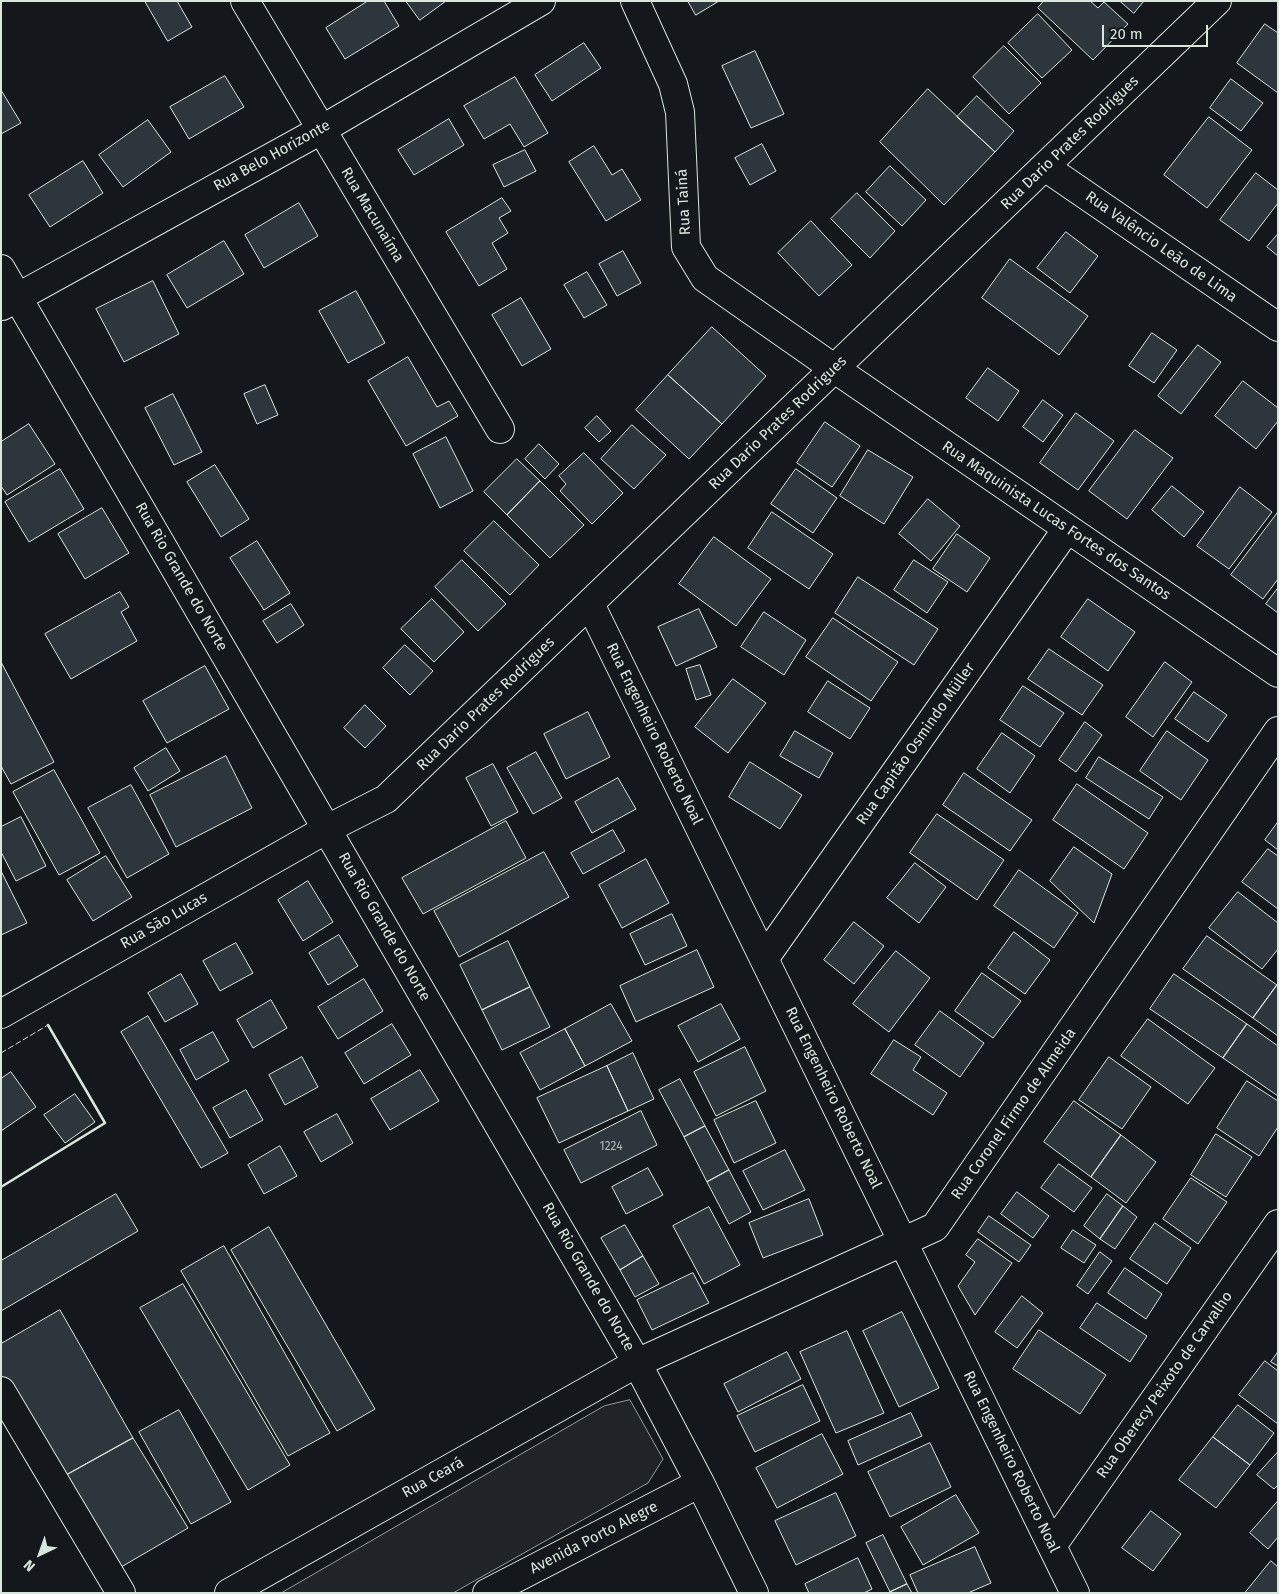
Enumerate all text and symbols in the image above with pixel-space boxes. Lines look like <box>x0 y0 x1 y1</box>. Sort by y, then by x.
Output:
scale bar <box>1104 15 1210 47</box>
text: 20 m <box>1110 25 1143 43</box>
street label: Rua Dario Prates Rodrigues <box>997 72 1143 214</box>
street label: Rua Belo Horizonte <box>211 116 333 196</box>
street label: Rua Macunaíma <box>337 164 407 266</box>
street label: Rua Tainá <box>673 168 695 236</box>
street label: Rua Valêncio Leão de Lima <box>1082 188 1240 306</box>
street label: Rua Dario Prates Rodrigues <box>705 352 851 494</box>
street label: Rua Maquinista Lucas Fortes dos Santos <box>938 438 1174 604</box>
street label: Rua Rio Grande do Norte <box>131 499 231 655</box>
street label: Rua Dario Prates Rodrigues <box>413 633 559 775</box>
street label: Rua Engenheiro Roberto Noal <box>602 640 706 828</box>
street label: Rua Capitão Osmindo Müller <box>853 659 979 829</box>
street label: Rua Rio Grande do Norte <box>334 849 434 1005</box>
street label: Rua São Lucas <box>117 889 211 953</box>
street label: Rua Engenheiro Roberto Noal <box>781 1004 885 1192</box>
street label: Rua Coronel Firmo de Almeida <box>948 1025 1080 1203</box>
house number: 1224 <box>599 1140 623 1154</box>
street label: Rua Rio Grande do Norte <box>538 1199 638 1355</box>
street label: Rua Oberecy Peixoto de Carvalho <box>1093 1288 1237 1482</box>
street label: Rua Engenheiro Roberto Noal <box>959 1368 1063 1556</box>
street label: Rua Ceará <box>399 1454 467 1502</box>
street label: Avenida Porto Alegre <box>527 1498 661 1578</box>
north arrow <box>15 1529 65 1579</box>
text: N <box>20 1556 39 1575</box>

